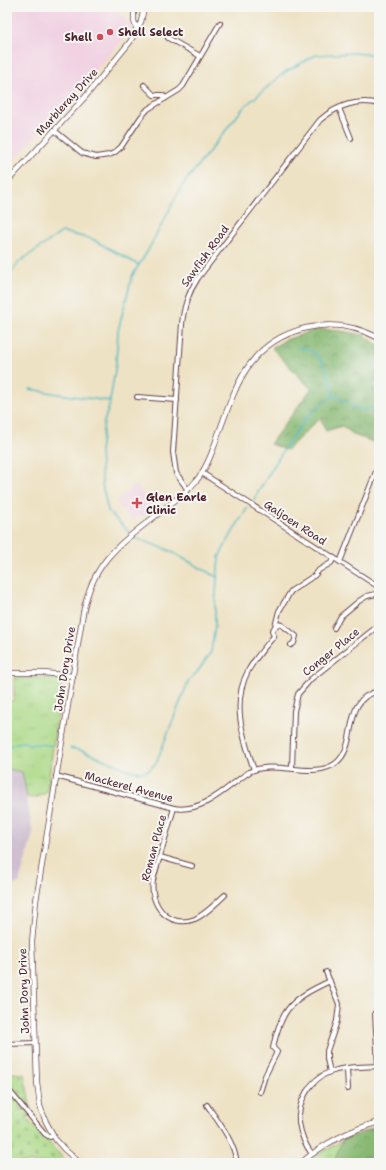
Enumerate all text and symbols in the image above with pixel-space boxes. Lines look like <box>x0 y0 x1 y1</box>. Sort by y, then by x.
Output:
place label: Shell Select <box>118 25 184 40</box>
marker: Shell Select <box>105 27 115 37</box>
place label: Shell <box>64 30 92 45</box>
marker: Shell <box>95 32 105 42</box>
street label: Marbleray Drive <box>33 65 101 139</box>
street label: Sawfish Road <box>178 222 232 290</box>
place label: Glen Earle Clinic <box>146 490 207 518</box>
marker: Glen Earle Clinic <box>131 497 143 509</box>
street label: Galjoen Road <box>261 497 329 549</box>
street label: Conger Place <box>299 624 363 680</box>
street label: John Dory Drive <box>51 625 79 713</box>
street label: Mackerel Avenue <box>83 768 175 806</box>
street label: Roman Place <box>138 813 170 883</box>
street label: John Dory Drive <box>15 948 33 1034</box>

